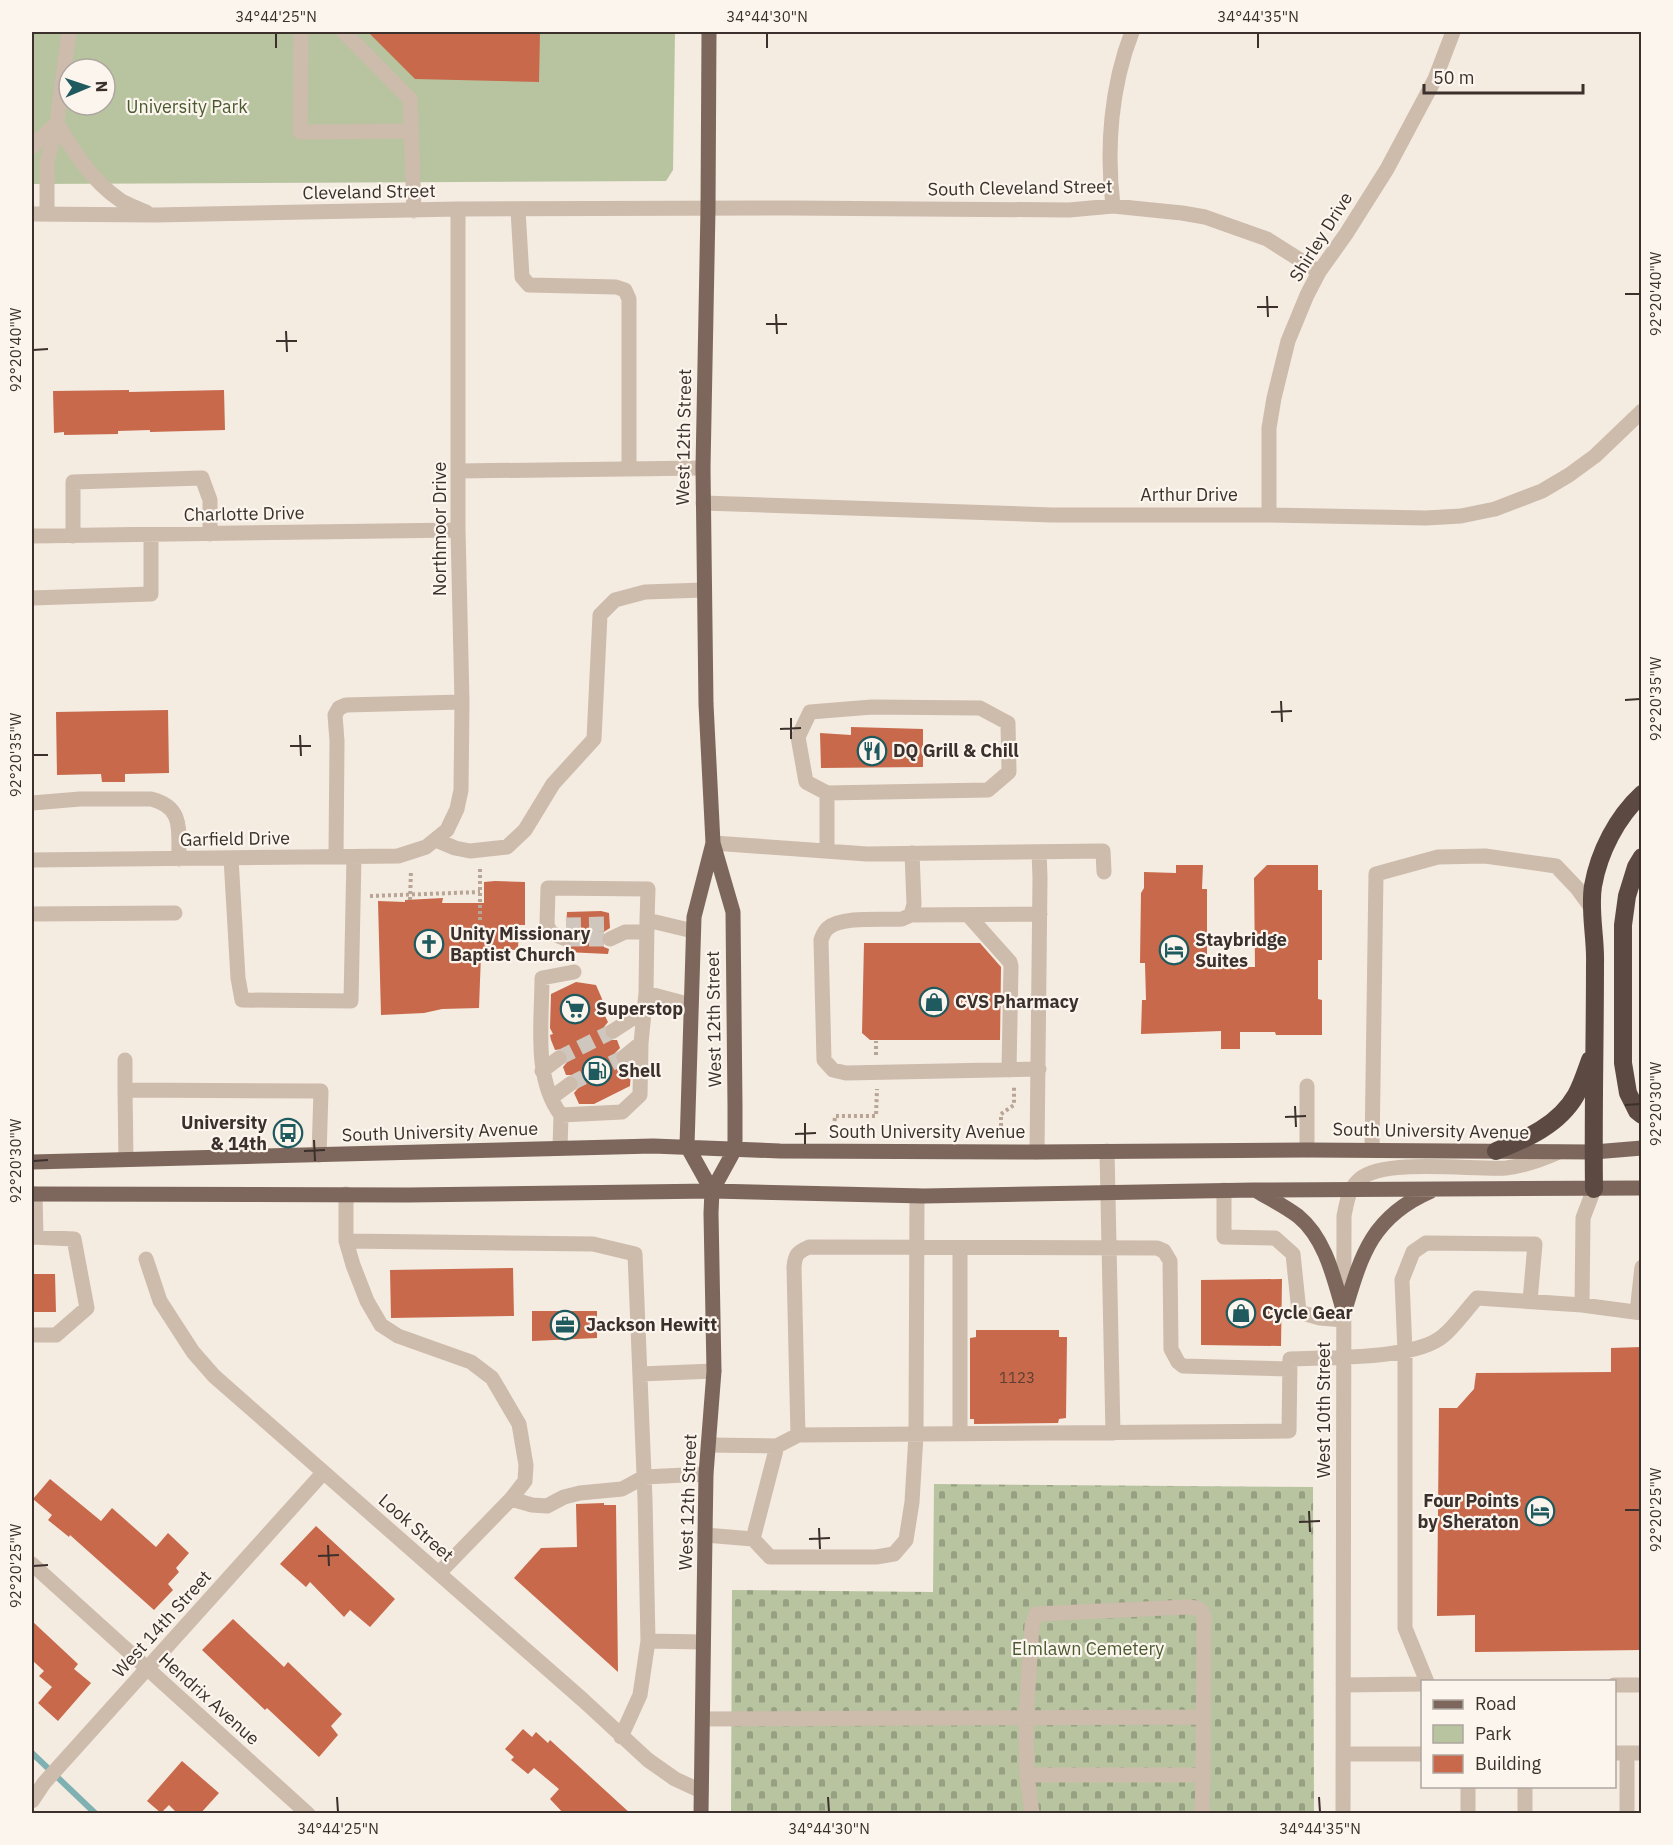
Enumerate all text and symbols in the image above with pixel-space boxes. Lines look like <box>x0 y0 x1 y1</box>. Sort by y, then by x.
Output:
text: 34°44'25"N <box>235 7 317 26</box>
text: 34°44'30"N <box>726 7 808 26</box>
text: 34°44'35"N <box>1217 7 1299 26</box>
north arrow <box>57 57 117 117</box>
scale bar <box>1424 57 1583 95</box>
text: 50 m <box>1433 66 1475 89</box>
text: N <box>92 80 112 93</box>
park label: University Park <box>126 95 248 118</box>
street label: South Cleveland Street <box>927 174 1113 201</box>
street label: Cleveland Street <box>302 179 436 204</box>
street label: Shirley Drive <box>1284 188 1357 286</box>
text: 92°20'40"W <box>1646 251 1665 336</box>
text: 92°20'40"W <box>6 307 25 392</box>
street label: West 12th Street <box>671 368 696 505</box>
street label: Northmoor Drive <box>428 462 451 596</box>
street label: Arthur Drive <box>1140 483 1238 506</box>
street label: Charlotte Drive <box>183 501 305 526</box>
text: 92°20'35"W <box>1646 656 1665 741</box>
text: 92°20'35"W <box>6 712 25 797</box>
restaurant icon: DQ Grill & Chill <box>856 735 888 767</box>
place label: DQ Grill & Chill <box>893 739 1019 762</box>
street label: Garfield Drive <box>180 826 290 851</box>
place label: Unity Missionary Baptist Church <box>450 922 591 966</box>
church icon: Unity Missionary Baptist Church <box>413 928 445 960</box>
place label: Staybridge Suites <box>1195 928 1287 972</box>
hotel icon: Staybridge Suites <box>1158 934 1190 966</box>
street label: West 12th Street <box>701 951 726 1088</box>
shop icon: CVS Pharmacy <box>918 986 950 1018</box>
place label: CVS Pharmacy <box>955 990 1079 1013</box>
supermarket icon: Superstop <box>559 993 591 1025</box>
place label: Superstop <box>596 997 683 1020</box>
fuel station icon: Shell <box>581 1055 613 1087</box>
place label: Shell <box>618 1059 661 1082</box>
text: 92°20'30"W <box>1646 1061 1665 1146</box>
place label: University & 14th <box>181 1111 267 1155</box>
bus stop icon: University & 14th <box>272 1117 304 1149</box>
street label: South University Avenue <box>341 1117 539 1146</box>
street label: South University Avenue <box>1333 1117 1530 1144</box>
text: 92°20'30"W <box>6 1118 25 1203</box>
street label: South University Avenue <box>829 1120 1025 1143</box>
shop icon: Cycle Gear <box>1225 1297 1257 1329</box>
place label: Cycle Gear <box>1262 1301 1353 1324</box>
office icon: Jackson Hewitt <box>549 1309 581 1341</box>
place label: Jackson Hewitt <box>586 1313 717 1336</box>
street label: West 10th Street <box>1312 1342 1335 1478</box>
house number: 1123 <box>999 1368 1035 1387</box>
street label: West 12th Street <box>674 1433 701 1571</box>
text: 92°20'25"W <box>1646 1467 1665 1552</box>
street label: Look Street <box>374 1489 459 1567</box>
place label: Four Points by Sheraton <box>1417 1489 1519 1533</box>
hotel icon: Four Points by Sheraton <box>1524 1495 1556 1527</box>
text: 92°20'25"W <box>6 1523 25 1608</box>
street label: West 14th Street <box>107 1565 216 1682</box>
park label: Elmlawn Cemetery <box>1012 1637 1164 1660</box>
street label: Hendrix Avenue <box>154 1647 265 1750</box>
legend <box>1421 1680 1616 1788</box>
text: Road <box>1475 1692 1516 1715</box>
text: Park <box>1475 1722 1512 1745</box>
text: Building <box>1475 1752 1542 1775</box>
text: 34°44'25"N <box>297 1819 379 1838</box>
text: 34°44'30"N <box>788 1819 870 1838</box>
text: 34°44'35"N <box>1279 1819 1361 1838</box>

